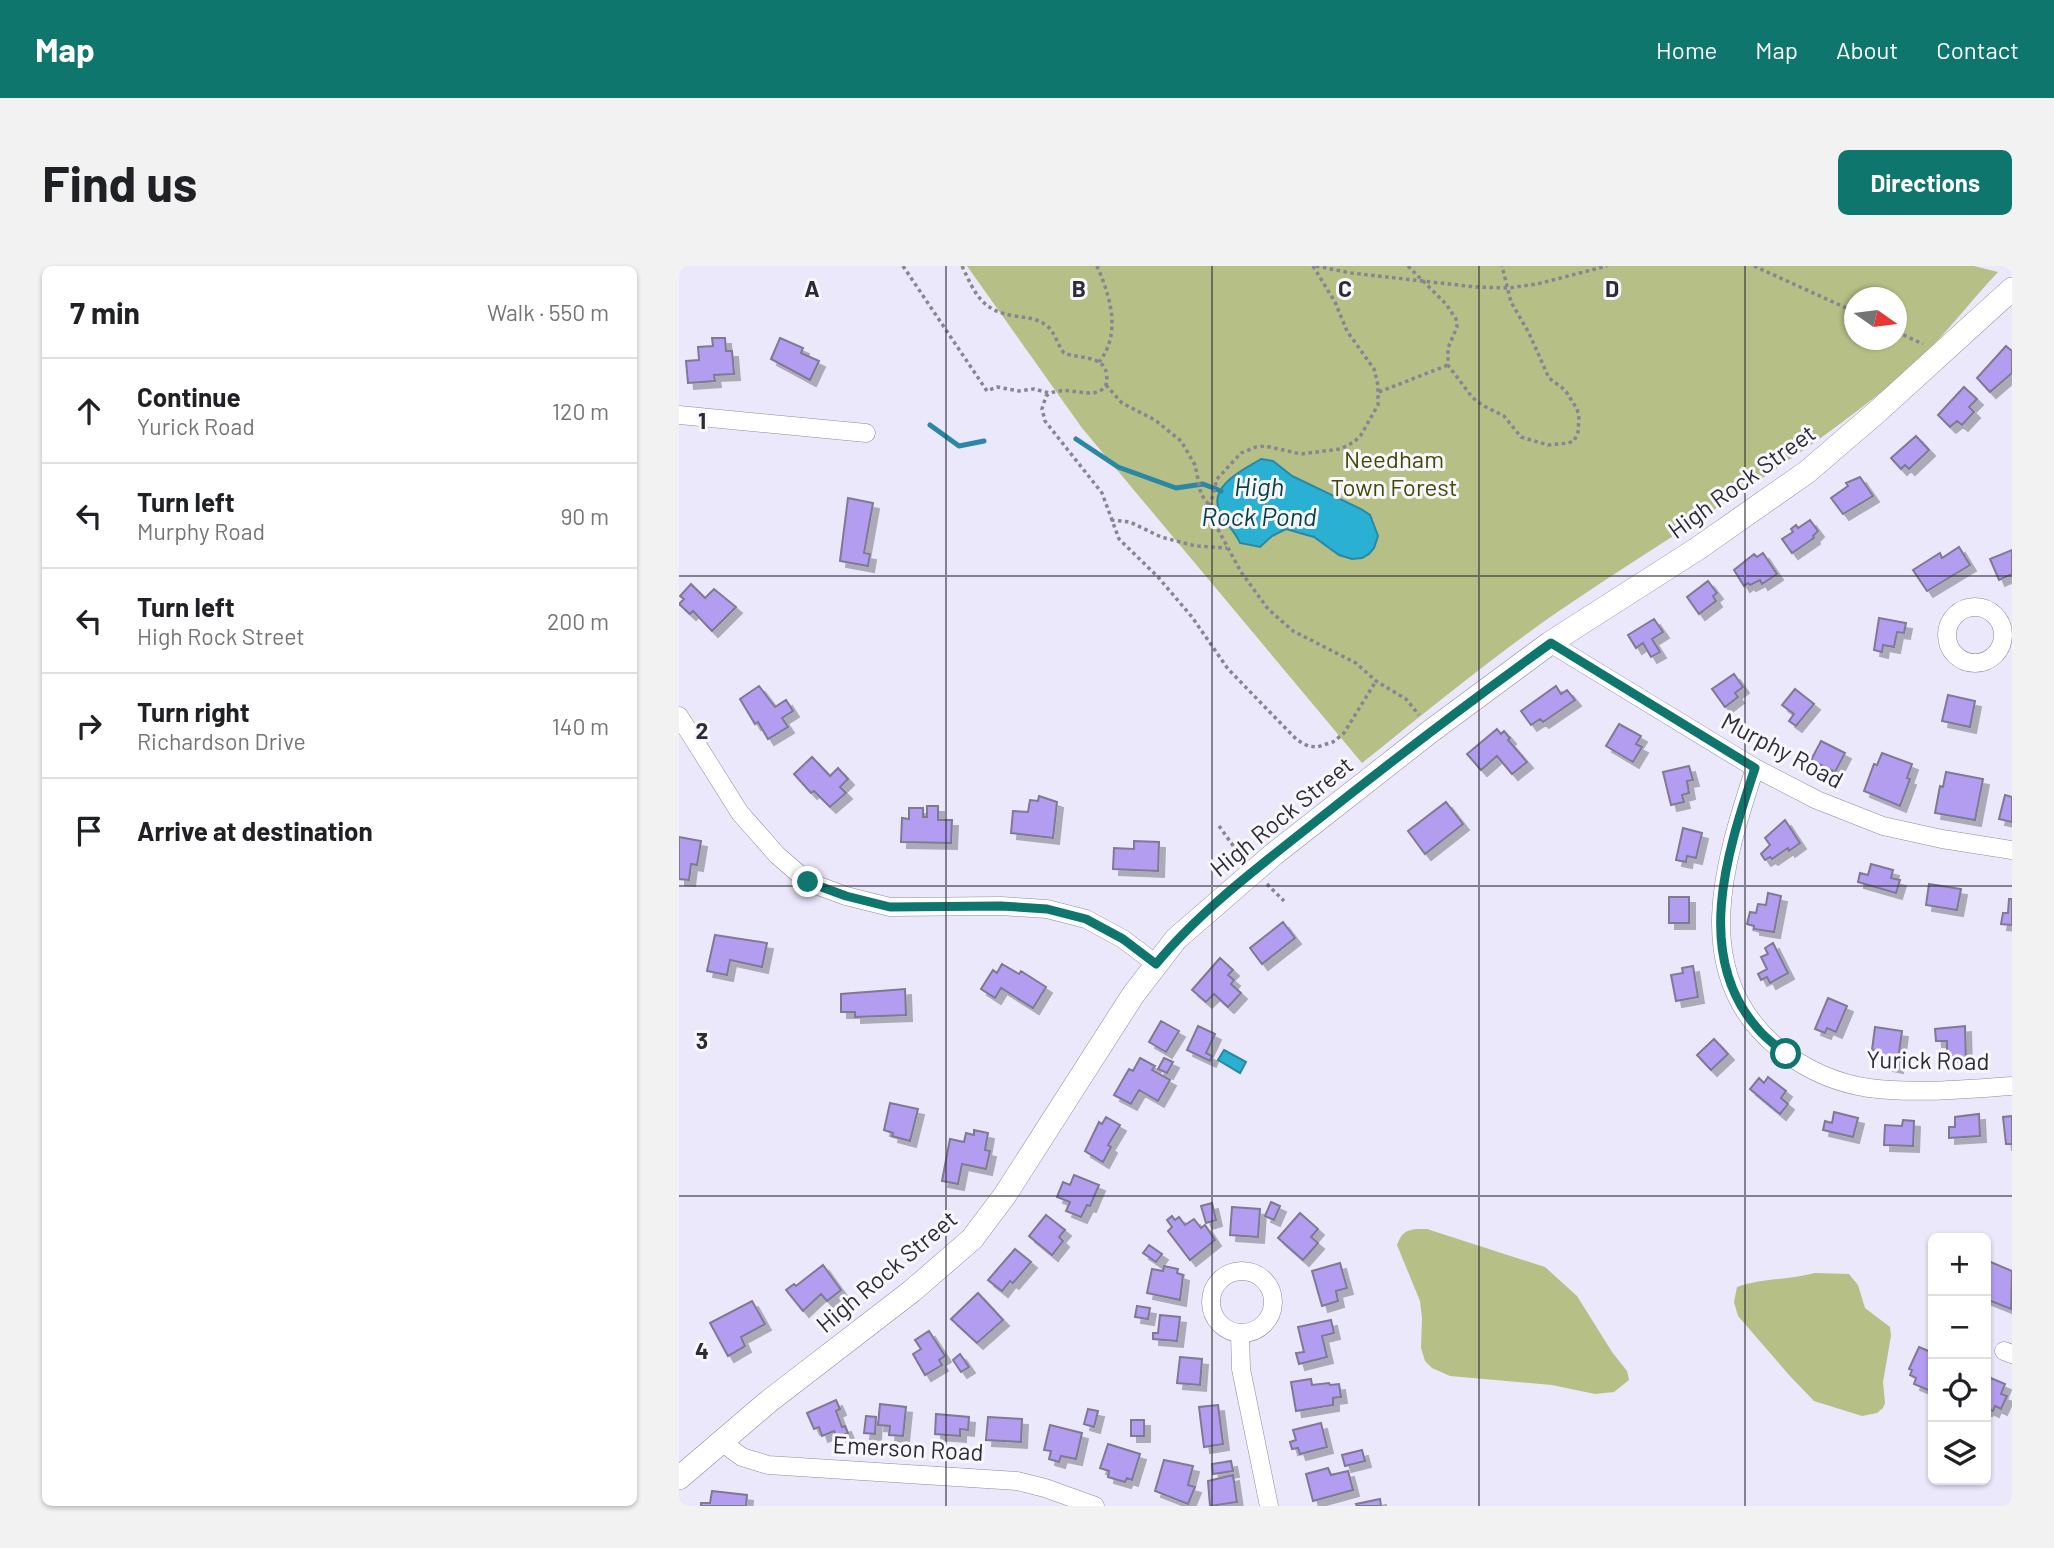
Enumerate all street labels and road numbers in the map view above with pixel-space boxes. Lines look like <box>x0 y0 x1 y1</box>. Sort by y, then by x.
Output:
street label: High Rock Street <box>1662 418 1820 544</box>
street label: Murphy Road <box>1717 706 1849 794</box>
street label: High Rock Street <box>1204 750 1358 882</box>
street label: Yurick Road <box>1866 1044 1990 1075</box>
street label: High Rock Street <box>810 1204 962 1338</box>
street label: Emerson Road <box>832 1429 984 1466</box>

